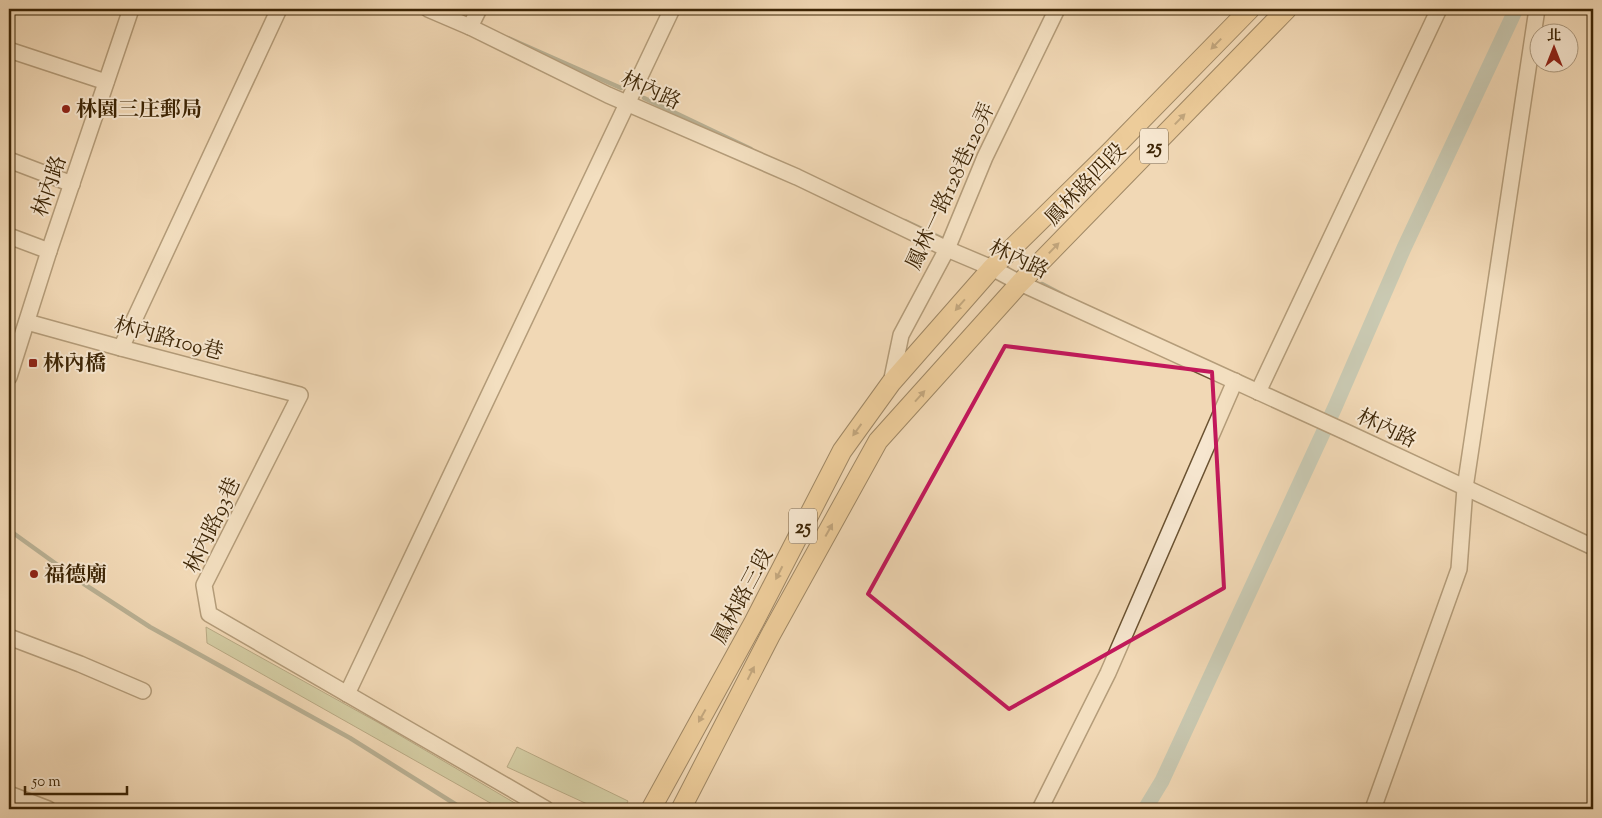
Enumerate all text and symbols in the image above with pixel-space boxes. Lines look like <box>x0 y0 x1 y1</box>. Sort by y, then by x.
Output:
north arrow <box>1530 22 1580 72</box>
text: 北 <box>1547 27 1561 47</box>
one-way arrow <box>1210 37 1222 49</box>
street label: 林內路 <box>615 65 685 118</box>
place label: 林園三庄郵局 <box>76 96 202 126</box>
street label: 鳳林一路128巷120弄 <box>900 98 1004 275</box>
marker: 林園三庄郵局 <box>60 103 72 115</box>
one-way arrow <box>1173 114 1185 126</box>
road number: 25 <box>1140 128 1168 164</box>
street label: 鳳林路四段 <box>1039 137 1134 234</box>
street label: 林內路 <box>26 152 75 221</box>
street label: 林內路 <box>983 234 1053 288</box>
one-way arrow <box>1048 243 1060 255</box>
one-way arrow <box>955 299 966 311</box>
street label: 林內路109巷 <box>110 311 227 369</box>
place label: 林內橋 <box>43 350 106 380</box>
marker: 林內橋 <box>27 357 39 369</box>
one-way arrow <box>914 390 925 403</box>
street label: 林內路 <box>1351 403 1421 457</box>
one-way arrow <box>852 423 862 437</box>
street label: 林內路93巷 <box>179 473 249 579</box>
road number: 25 <box>789 508 817 544</box>
one-way arrow <box>825 523 833 537</box>
street label: 鳳林路三段 <box>706 544 782 650</box>
place label: 福德廟 <box>44 561 107 591</box>
one-way arrow <box>775 566 783 580</box>
marker: 福德廟 <box>28 568 40 580</box>
one-way arrow <box>747 665 755 680</box>
one-way arrow <box>698 709 706 723</box>
scale bar <box>25 763 128 795</box>
text: 50 m <box>31 772 61 793</box>

